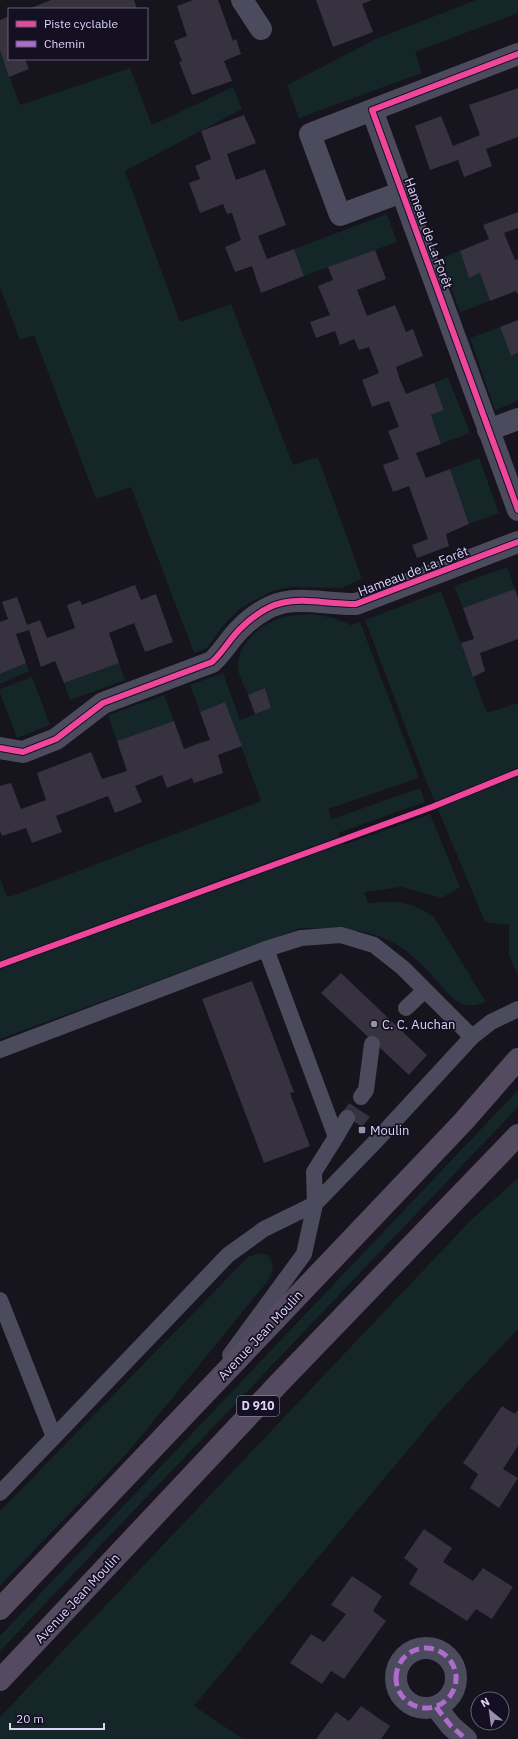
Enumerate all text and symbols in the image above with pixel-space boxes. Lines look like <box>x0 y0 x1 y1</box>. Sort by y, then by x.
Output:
legend <box>8 8 148 60</box>
text: Piste cyclable <box>44 16 119 31</box>
text: Chemin <box>44 36 85 51</box>
street label: Hameau de La Forêt <box>401 175 457 291</box>
street label: Hameau de La Forêt <box>356 543 471 600</box>
place label: C. C. Auchan <box>382 1016 455 1033</box>
marker: C. C. Auchan <box>369 1019 379 1029</box>
place label: Moulin <box>370 1122 409 1139</box>
marker: Moulin <box>357 1125 367 1135</box>
street label: Avenue Jean Moulin <box>214 1287 306 1384</box>
road number: D 910 <box>237 1396 279 1416</box>
street label: Avenue Jean Moulin <box>31 1550 123 1647</box>
north arrow <box>470 1691 510 1731</box>
text: N <box>478 1694 492 1710</box>
scale bar <box>10 1705 104 1731</box>
text: 20 m <box>16 1711 44 1726</box>

